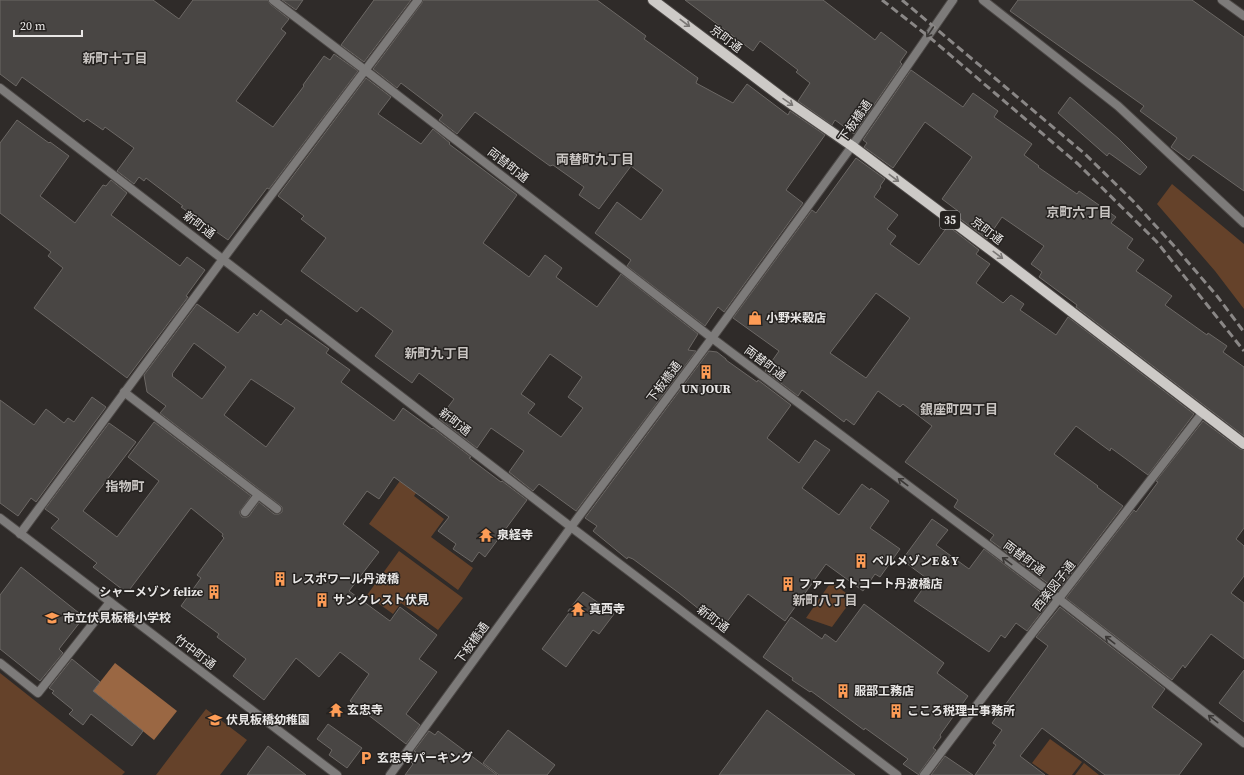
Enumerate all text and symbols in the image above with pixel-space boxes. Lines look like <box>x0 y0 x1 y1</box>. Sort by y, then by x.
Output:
scale bar <box>14 12 82 38</box>
text: 20 m <box>20 18 46 34</box>
one-way arrow <box>679 19 690 28</box>
street label: 京町通 <box>707 22 745 56</box>
one-way arrow <box>926 26 934 37</box>
district label: 新町十丁目 <box>82 50 148 67</box>
street label: 下板橋通 <box>835 97 875 145</box>
one-way arrow <box>783 98 794 106</box>
street label: 両替町通 <box>484 144 532 186</box>
district label: 両替町九丁目 <box>556 151 634 168</box>
one-way arrow <box>888 173 899 182</box>
district label: 京町六丁目 <box>1046 204 1112 221</box>
street label: 新町通 <box>180 208 218 242</box>
road number: 35 <box>940 211 960 229</box>
street label: 京町通 <box>968 214 1006 248</box>
one-way arrow <box>992 251 1003 260</box>
shop icon: 小野米穀店 <box>747 310 763 326</box>
place label: 小野米穀店 <box>766 310 826 326</box>
street label: 両替町通 <box>741 342 789 384</box>
district label: 新町九丁目 <box>404 345 470 362</box>
street label: 下板橋通 <box>643 358 685 406</box>
building icon: UN JOUR <box>698 364 714 380</box>
place label: UN JOUR <box>681 381 732 397</box>
district label: 銀座町四丁目 <box>920 401 998 418</box>
street label: 新町通 <box>436 405 474 439</box>
district label: 指物町 <box>105 478 145 495</box>
one-way arrow <box>898 478 909 486</box>
temple icon: 泉経寺 <box>478 527 494 543</box>
place label: 泉経寺 <box>497 527 533 543</box>
street label: 両替町通 <box>1000 537 1048 579</box>
building icon: ベルメゾンE＆Y <box>853 553 869 569</box>
place label: ベルメゾンE＆Y <box>872 553 959 569</box>
one-way arrow <box>1002 556 1013 565</box>
street label: 西楽図子通 <box>1029 557 1079 615</box>
building icon: レスポワール丹波橋 <box>272 571 288 587</box>
place label: レスポワール丹波橋 <box>291 571 400 587</box>
building icon: ファーストコート丹波橋店 <box>780 576 796 592</box>
place label: ファーストコート丹波橋店 <box>799 576 942 592</box>
place label: シャーメゾン felize <box>99 584 203 600</box>
building icon: シャーメゾン felize <box>206 584 222 600</box>
building icon: サンクレスト伏見 <box>314 592 330 608</box>
place label: サンクレスト伏見 <box>333 592 429 608</box>
district label: 新町八丁目 <box>792 592 858 609</box>
temple icon: 真西寺 <box>570 601 586 617</box>
place label: 真西寺 <box>589 601 625 617</box>
street label: 新町通 <box>694 602 732 636</box>
school or university icon: 市立伏見板橋小学校 <box>44 610 60 626</box>
place label: 市立伏見板橋小学校 <box>63 610 171 626</box>
street label: 下板橋通 <box>451 619 493 667</box>
street label: 竹中町通 <box>171 631 219 673</box>
one-way arrow <box>1105 635 1116 644</box>
building icon: 服部工務店 <box>835 683 851 699</box>
place label: 服部工務店 <box>854 683 914 699</box>
temple icon: 玄忠寺 <box>328 702 344 718</box>
place label: 玄忠寺 <box>347 702 383 718</box>
building icon: こころ税理士事務所 <box>888 703 904 719</box>
place label: こころ税理士事務所 <box>907 703 1015 719</box>
school or university icon: 伏見板橋幼稚園 <box>207 712 223 728</box>
place label: 伏見板橋幼稚園 <box>226 712 310 728</box>
one-way arrow <box>1208 715 1219 723</box>
parking icon: 玄忠寺パーキング <box>358 750 374 766</box>
place label: 玄忠寺パーキング <box>377 750 473 766</box>

